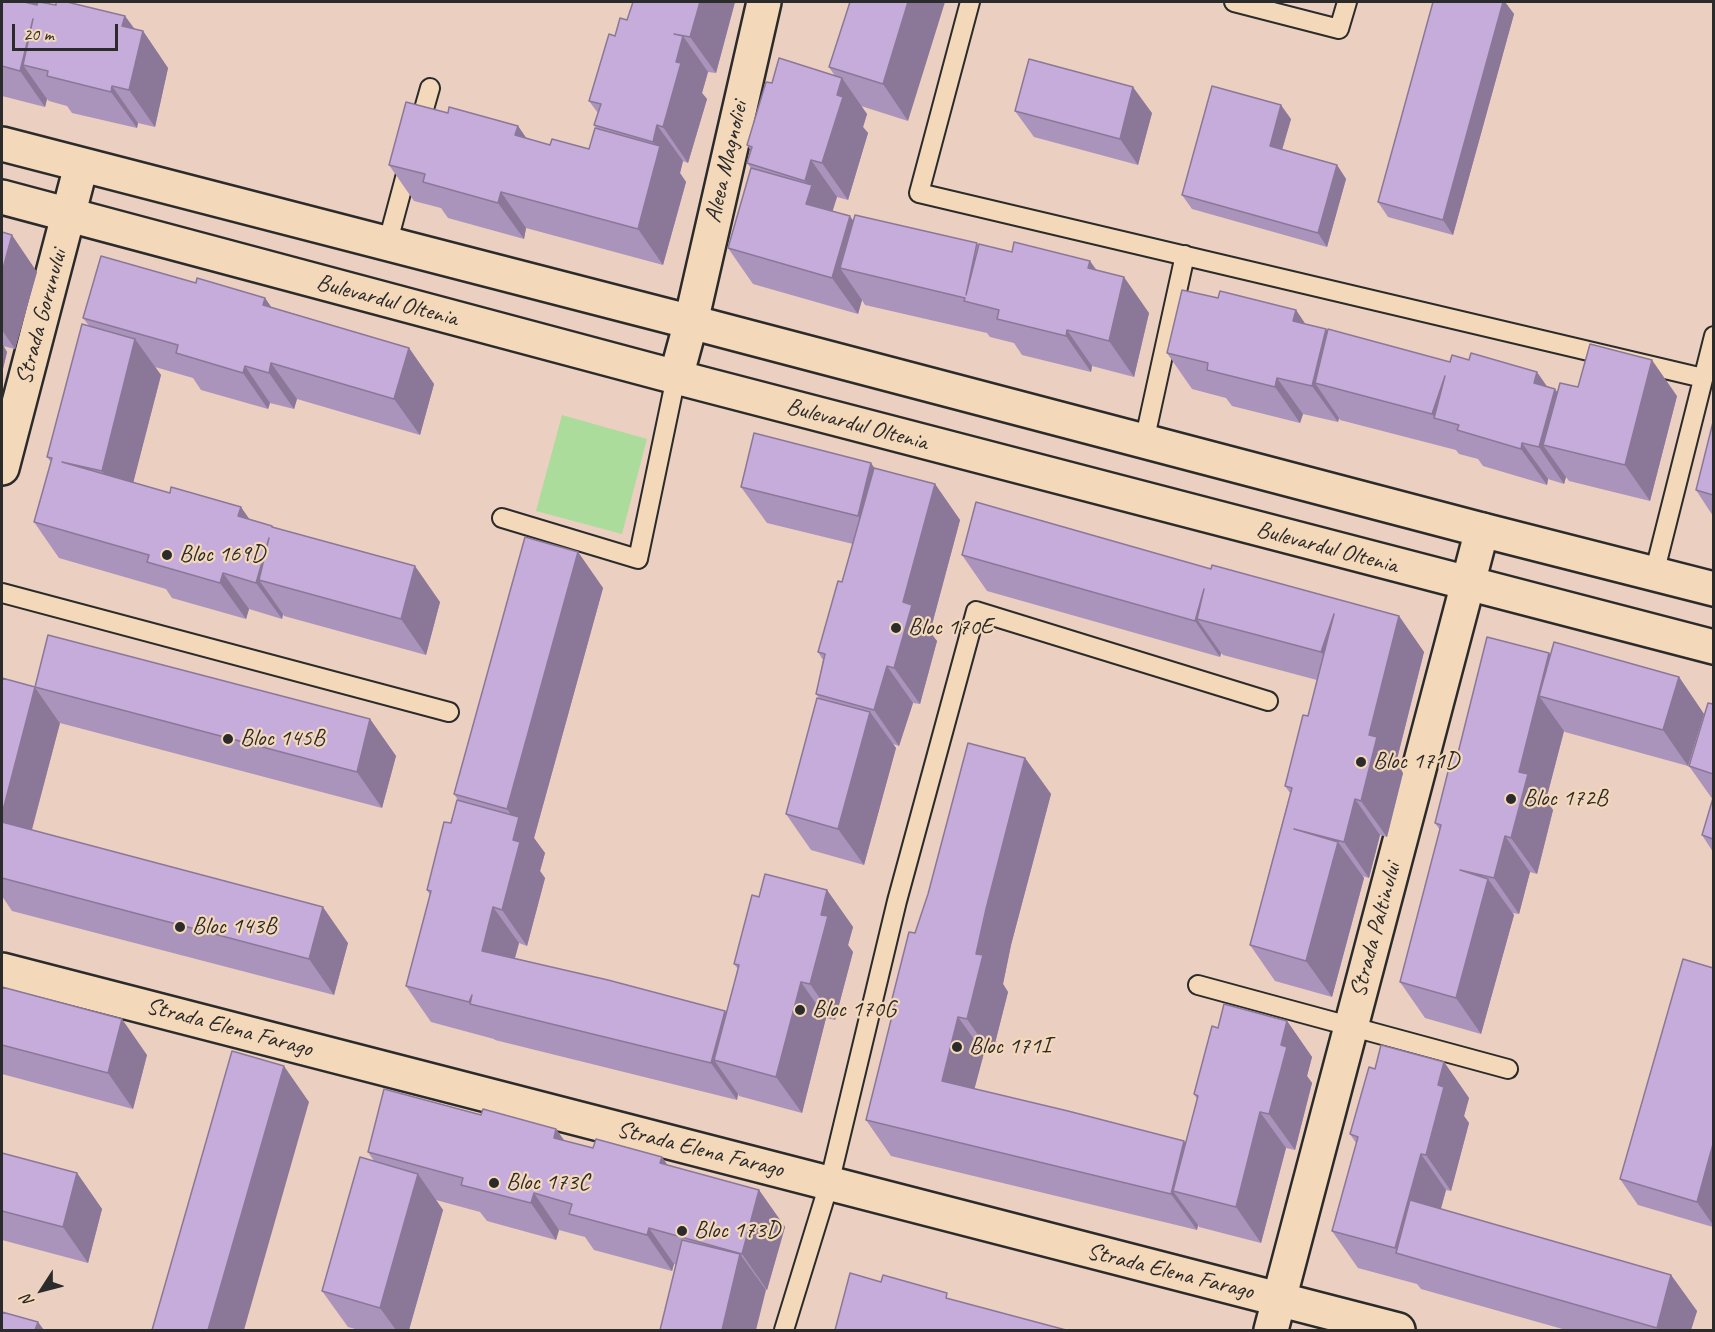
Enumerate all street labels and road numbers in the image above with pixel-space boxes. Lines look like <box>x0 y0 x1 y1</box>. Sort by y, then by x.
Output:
street label: Aleea Magnoliei <box>699 98 755 226</box>
street label: Strada Gorunului <box>10 246 74 388</box>
street label: Bulevardul Oltenia <box>313 268 461 334</box>
street label: Bulevardul Oltenia <box>783 392 931 458</box>
street label: Bulevardul Oltenia <box>1253 515 1401 581</box>
street label: Strada Paltinului <box>1344 859 1408 1001</box>
street label: Strada Elena Farago <box>143 992 315 1064</box>
street label: Strada Elena Farago <box>614 1115 786 1185</box>
street label: Strada Elena Farago <box>1084 1237 1256 1307</box>

